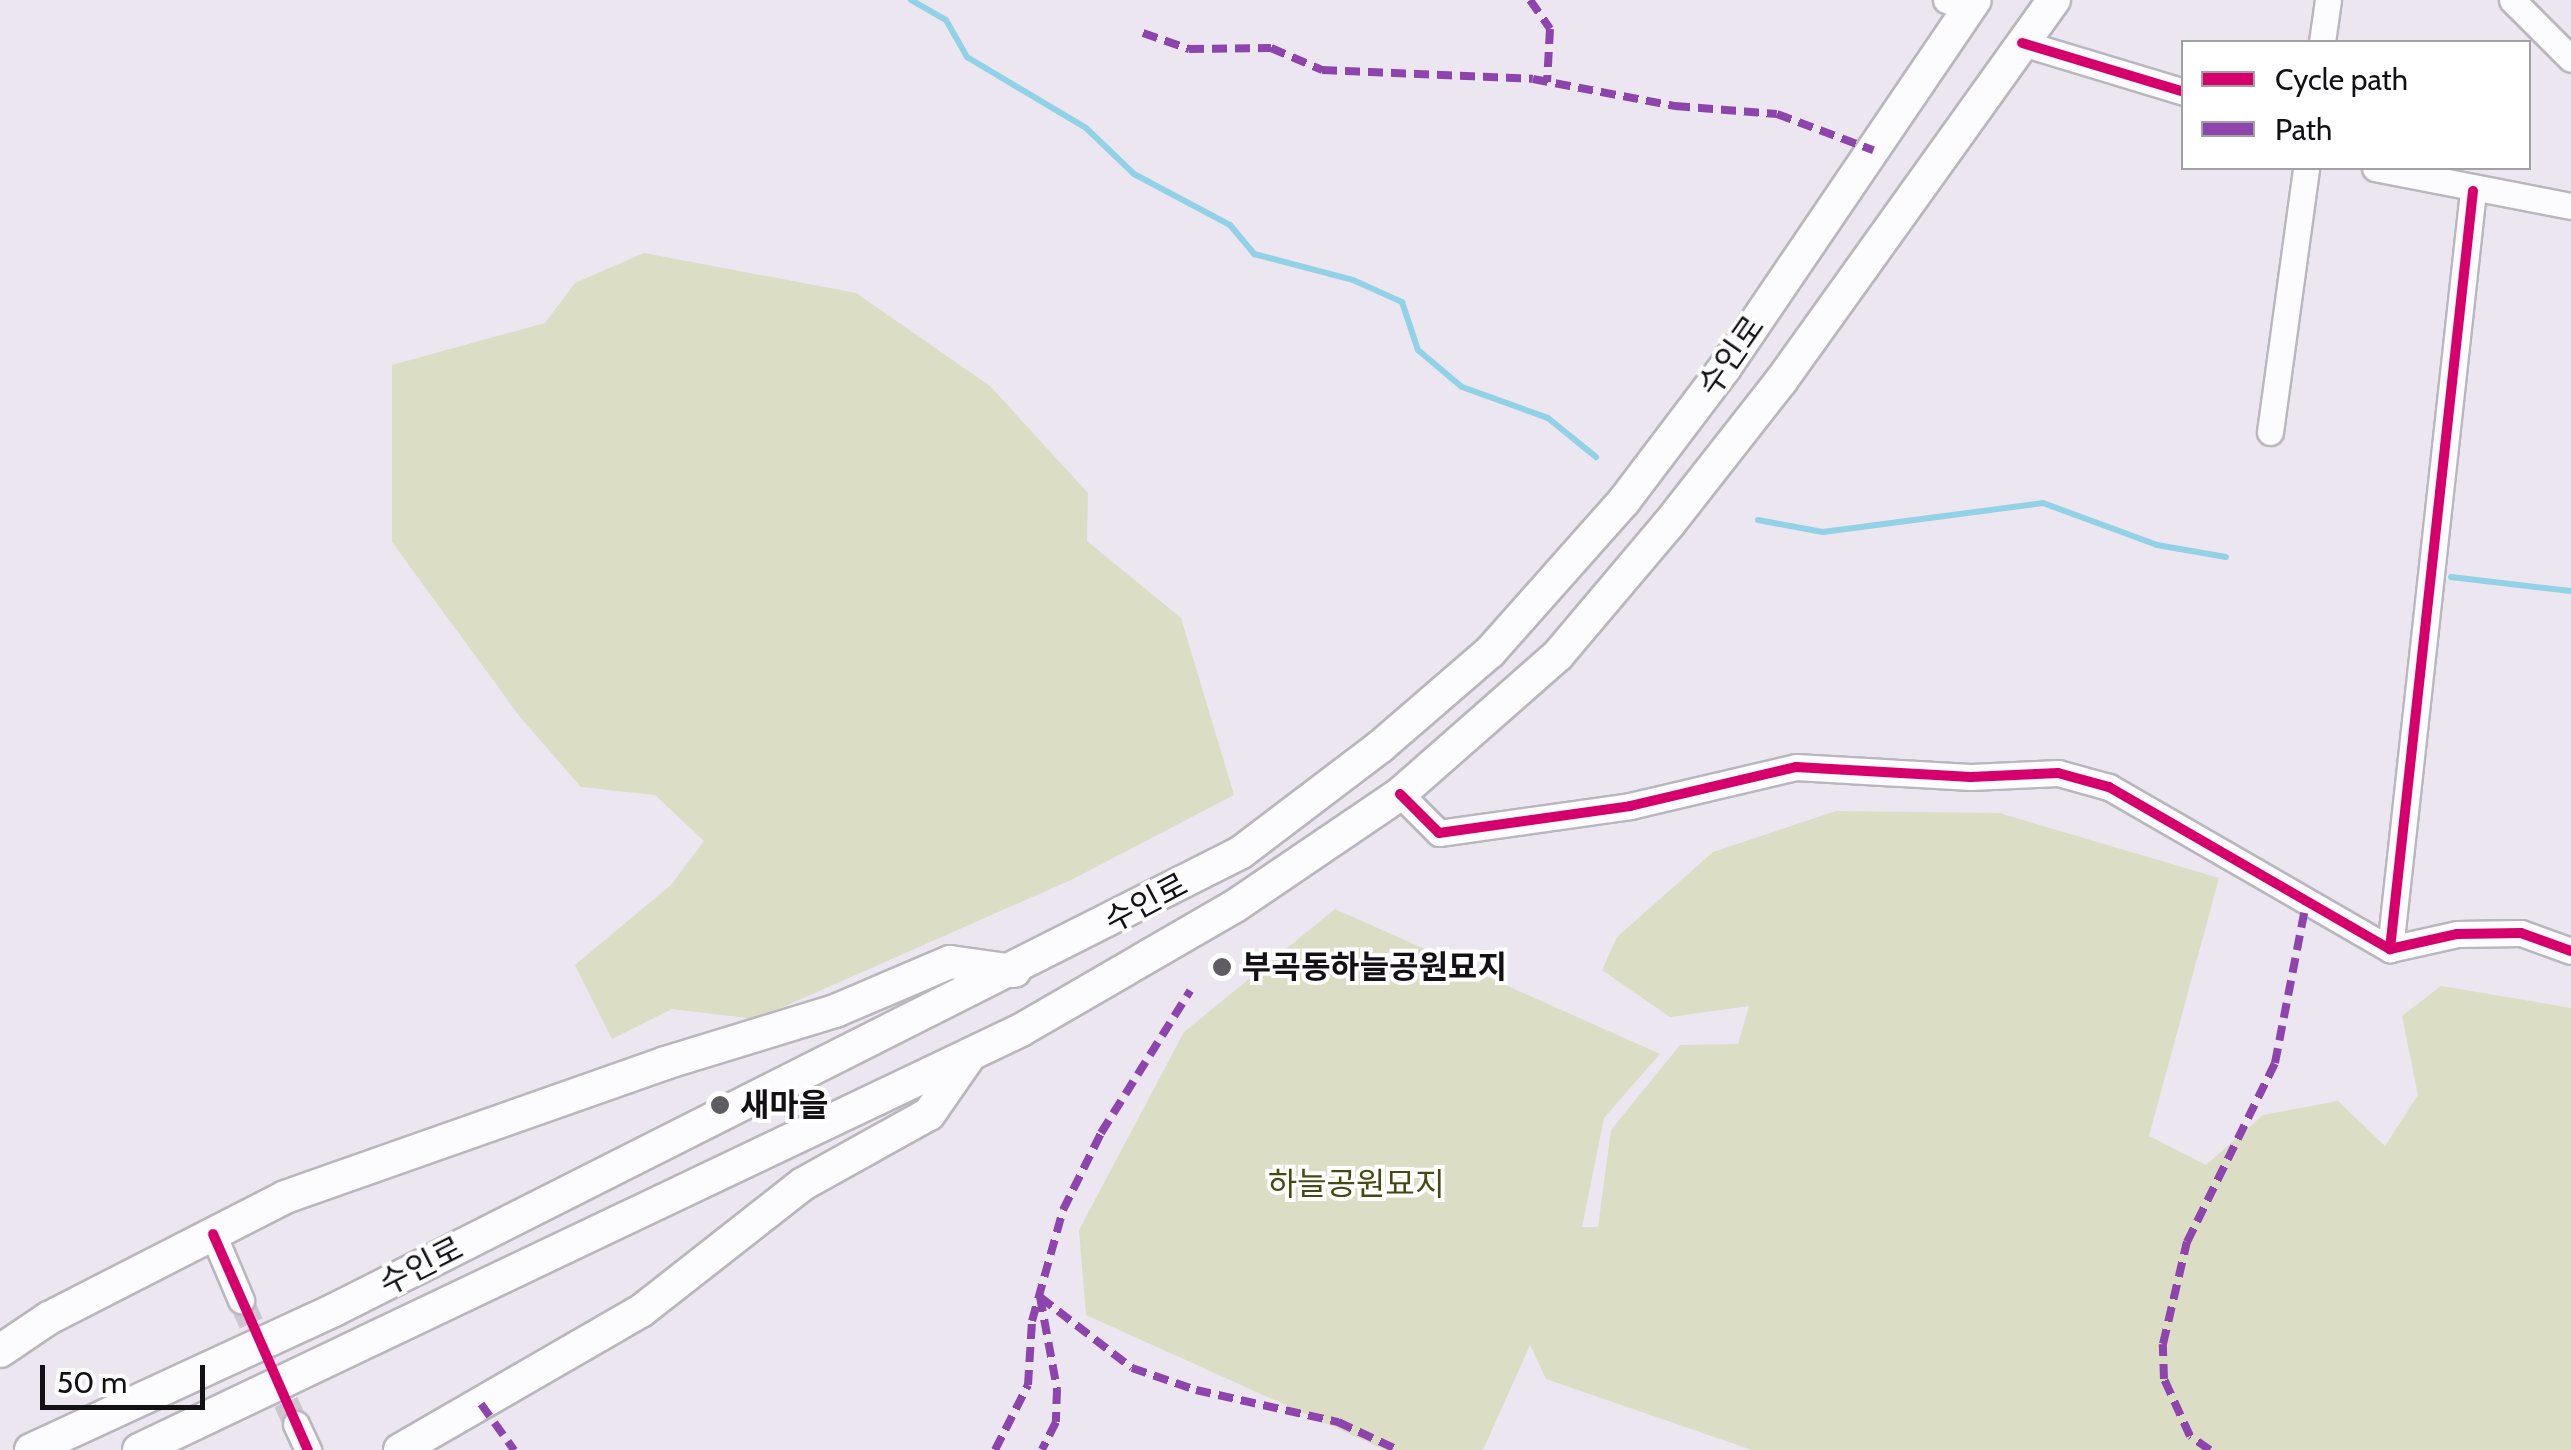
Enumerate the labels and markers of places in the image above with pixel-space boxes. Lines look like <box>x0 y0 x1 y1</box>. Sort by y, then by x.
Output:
place label: 부곡동하늘공원묘지 <box>1242 948 1507 986</box>
marker: 부곡동하늘공원묘지 <box>1211 956 1233 978</box>
place label: 새마을 <box>740 1086 828 1124</box>
marker: 새마을 <box>709 1094 731 1116</box>

